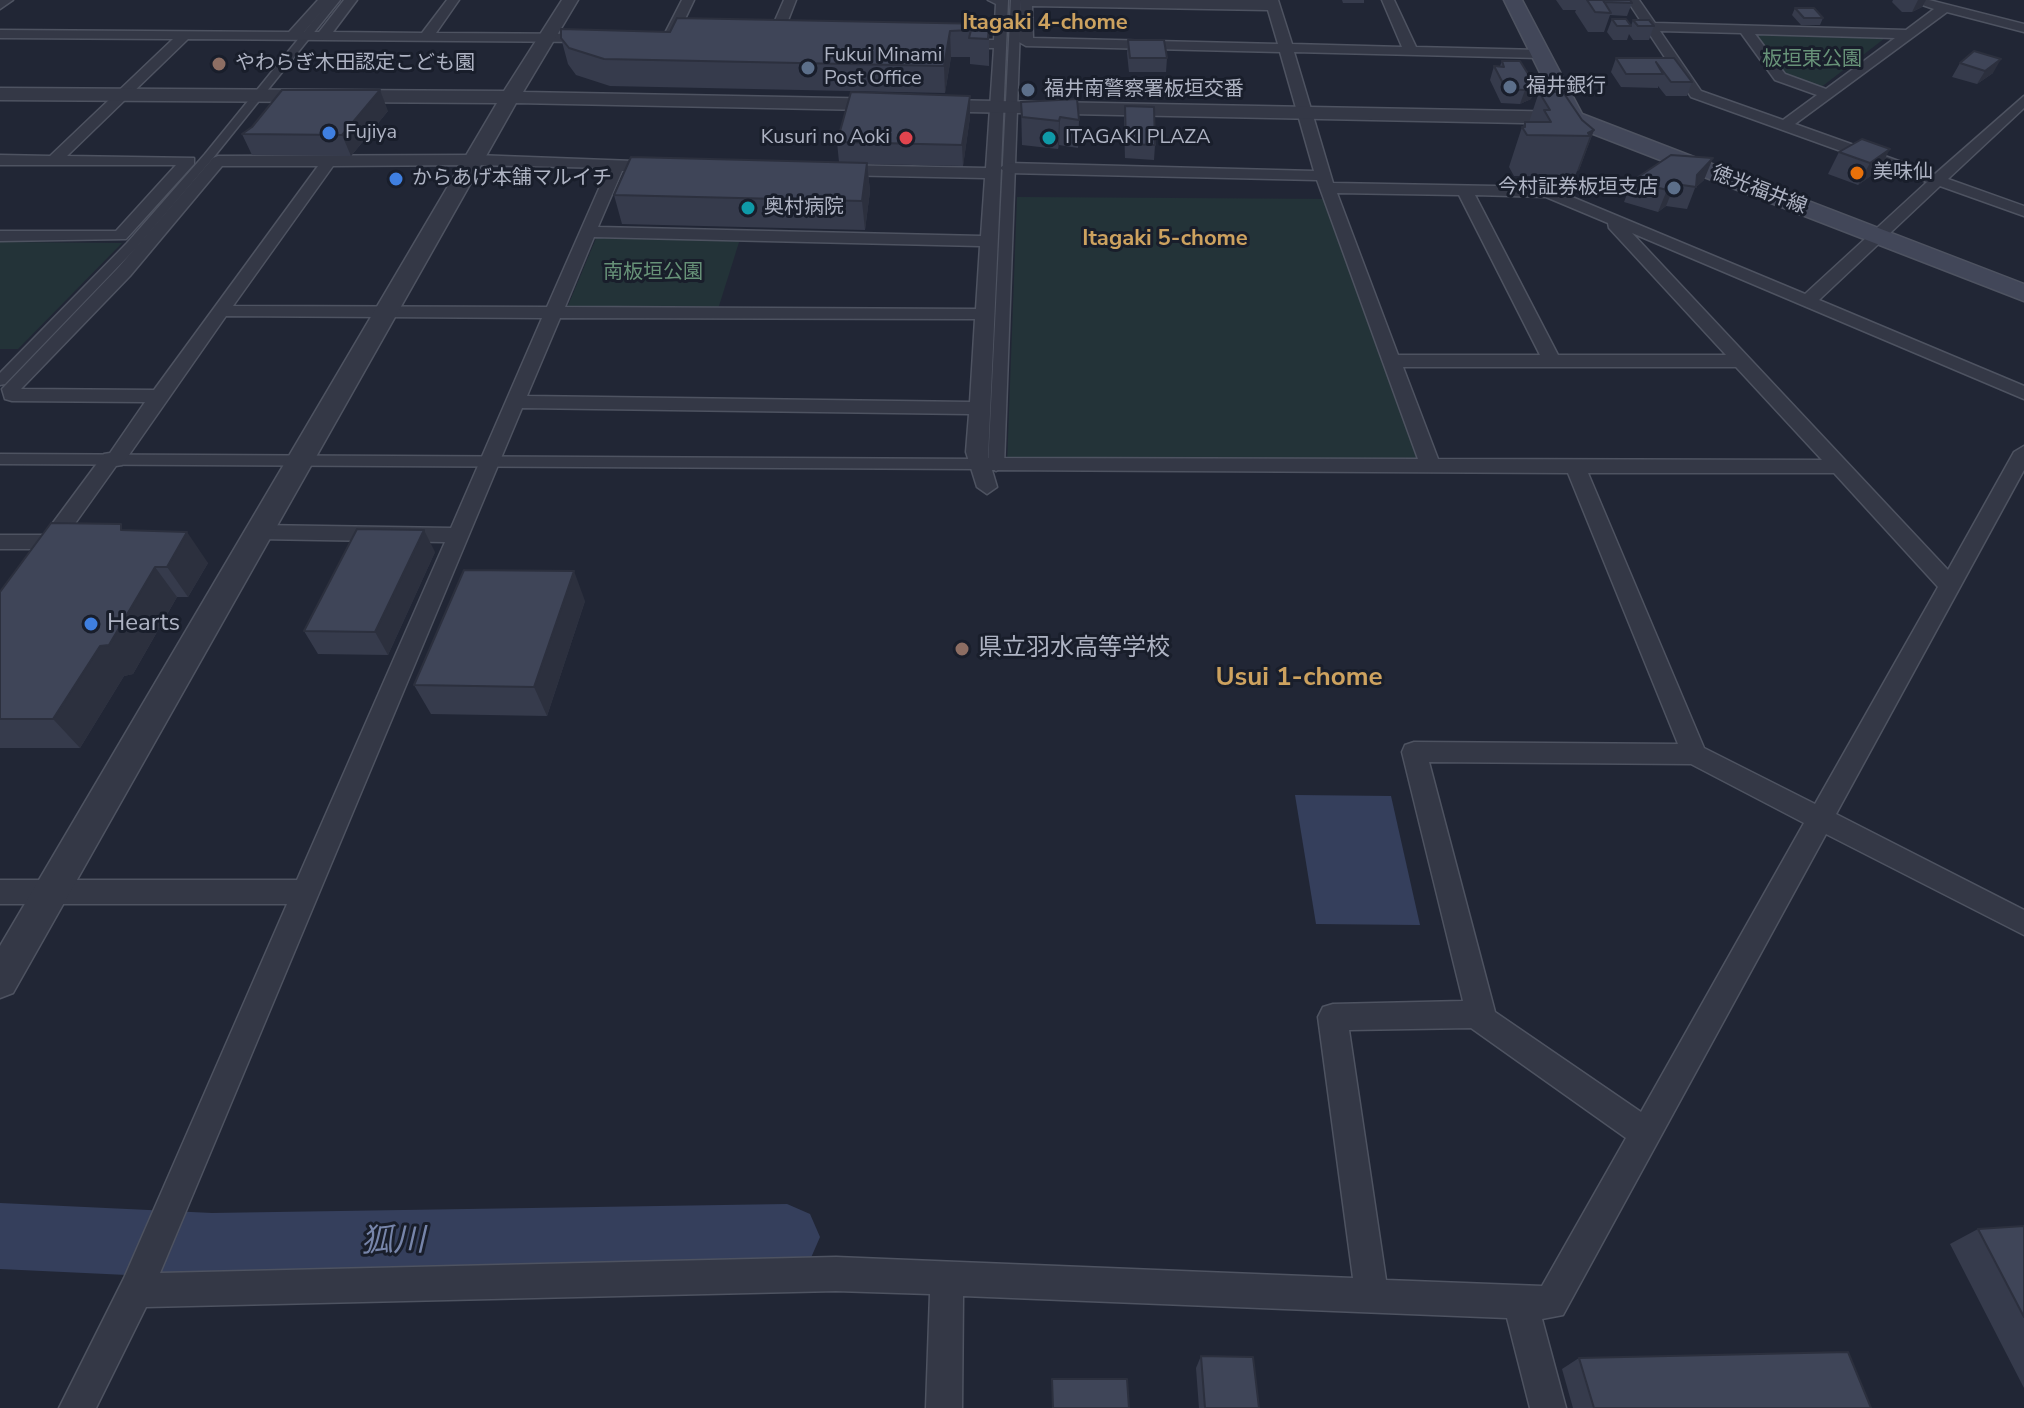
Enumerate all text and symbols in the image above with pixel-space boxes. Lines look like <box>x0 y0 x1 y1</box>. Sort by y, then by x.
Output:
district label: Itagaki 4-chome <box>962 11 1128 37</box>
place label: Fukui Minami Post Office <box>824 44 942 91</box>
park label: 板垣東公園 <box>1762 48 1862 72</box>
place label: やわらぎ木田認定こども園 <box>235 52 475 76</box>
marker: やわらぎ木田認定こども園 <box>210 55 228 73</box>
marker: Fukui Minami Post Office <box>799 59 817 77</box>
place label: 福井銀行 <box>1526 75 1606 99</box>
place label: 福井南警察署板垣交番 <box>1044 78 1244 102</box>
marker: 福井銀行 <box>1501 78 1519 96</box>
marker: 福井南警察署板垣交番 <box>1019 81 1037 99</box>
place label: Fujiya <box>345 121 397 145</box>
marker: Fujiya <box>320 124 338 142</box>
place label: Kusuri no Aoki <box>761 126 890 150</box>
place label: ITAGAKI PLAZA <box>1065 126 1210 150</box>
marker: Kusuri no Aoki <box>897 129 915 147</box>
marker: ITAGAKI PLAZA <box>1040 129 1058 147</box>
place label: 美味仙 <box>1873 161 1933 185</box>
street label: 徳光福井線 <box>1708 162 1810 220</box>
marker: 美味仙 <box>1848 164 1866 182</box>
place label: からあげ本舗マルイチ <box>412 167 612 191</box>
marker: からあげ本舗マルイチ <box>387 170 405 188</box>
place label: 今村証券板垣支店 <box>1498 176 1658 200</box>
marker: 今村証券板垣支店 <box>1665 179 1683 197</box>
place label: 奥村病院 <box>764 196 844 220</box>
marker: 奥村病院 <box>739 199 757 217</box>
district label: Itagaki 5-chome <box>1082 227 1248 253</box>
park label: 南板垣公園 <box>603 261 703 285</box>
place label: Hearts <box>107 610 180 638</box>
marker: Hearts <box>82 615 100 633</box>
place label: 県立羽水高等学校 <box>978 635 1170 663</box>
marker: 県立羽水高等学校 <box>953 640 971 658</box>
district label: Usui 1-chome <box>1215 663 1383 695</box>
water label: 狐川 <box>361 1223 425 1263</box>

